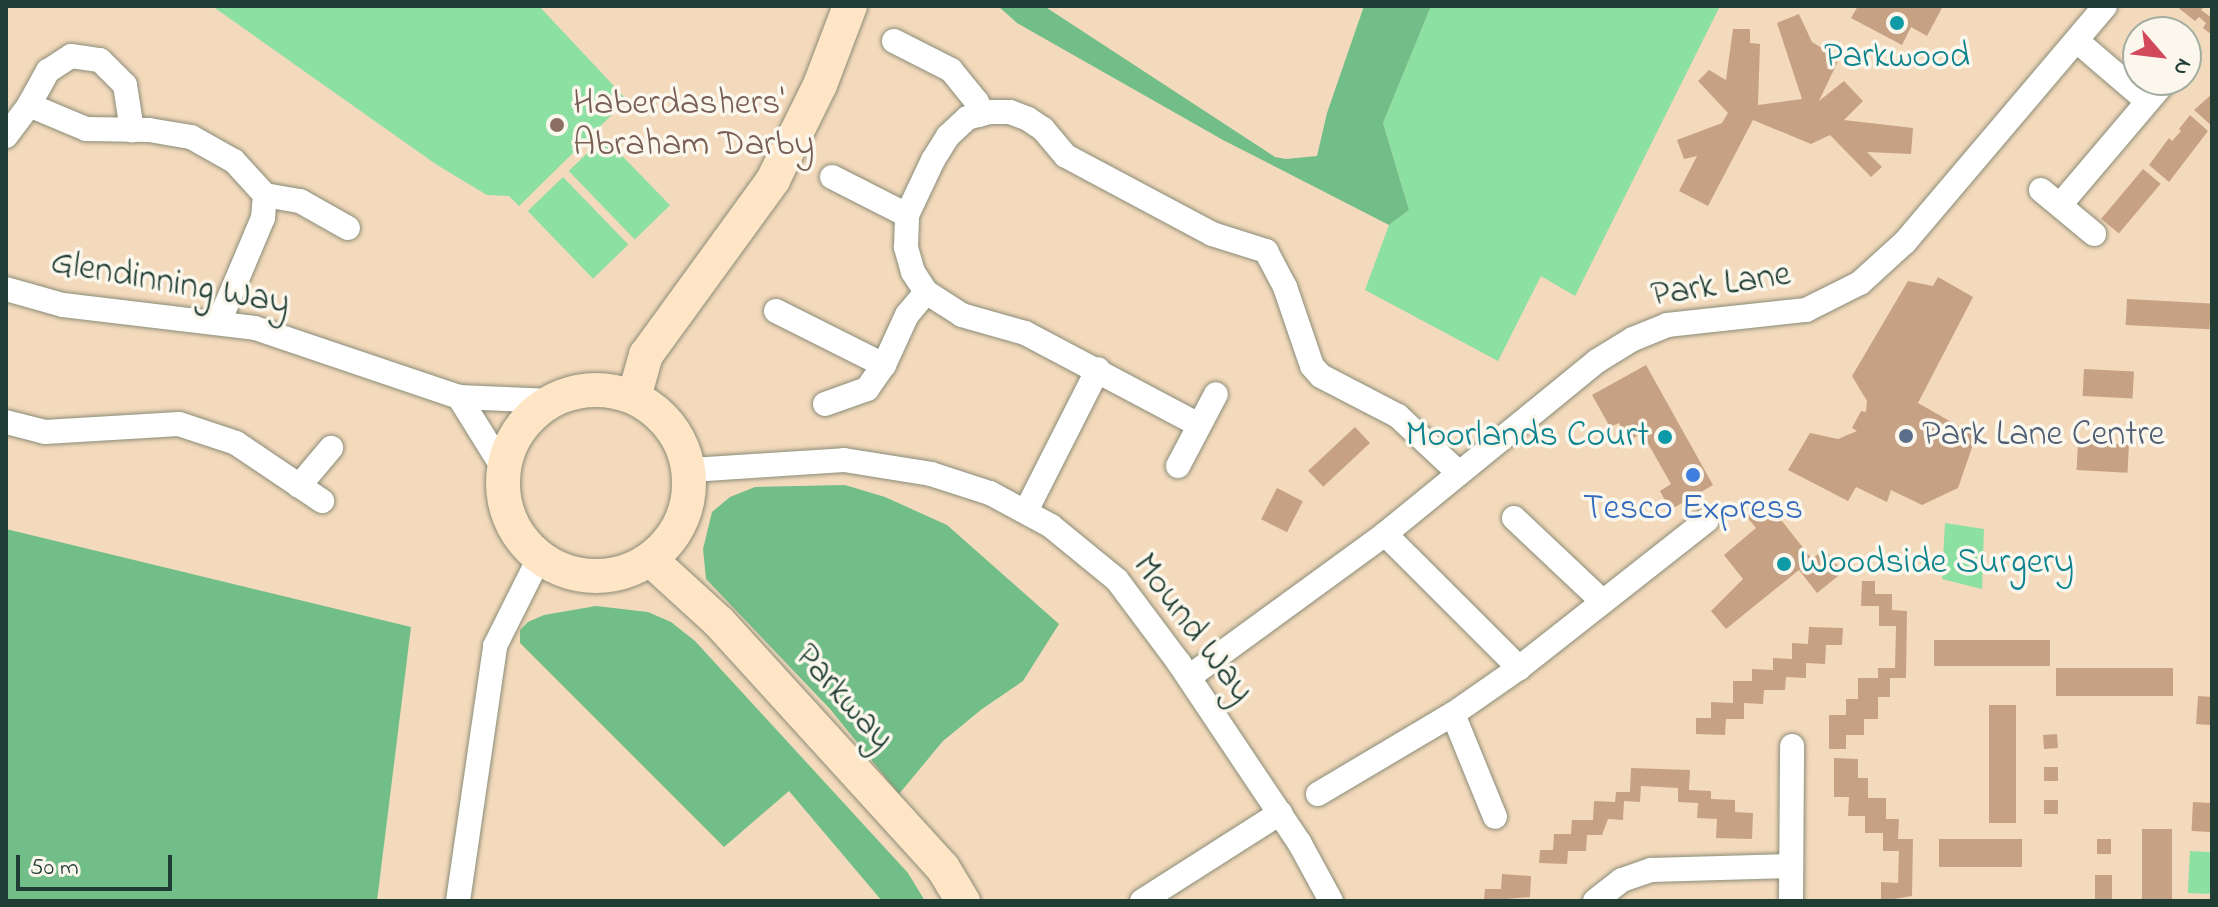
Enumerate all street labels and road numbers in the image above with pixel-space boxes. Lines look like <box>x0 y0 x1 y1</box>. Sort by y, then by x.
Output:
street label: Glendinning Way <box>47 242 293 326</box>
street label: Park Lane <box>1648 254 1794 318</box>
street label: Mound Way <box>1122 546 1262 712</box>
street label: Parkway <box>784 636 902 760</box>

